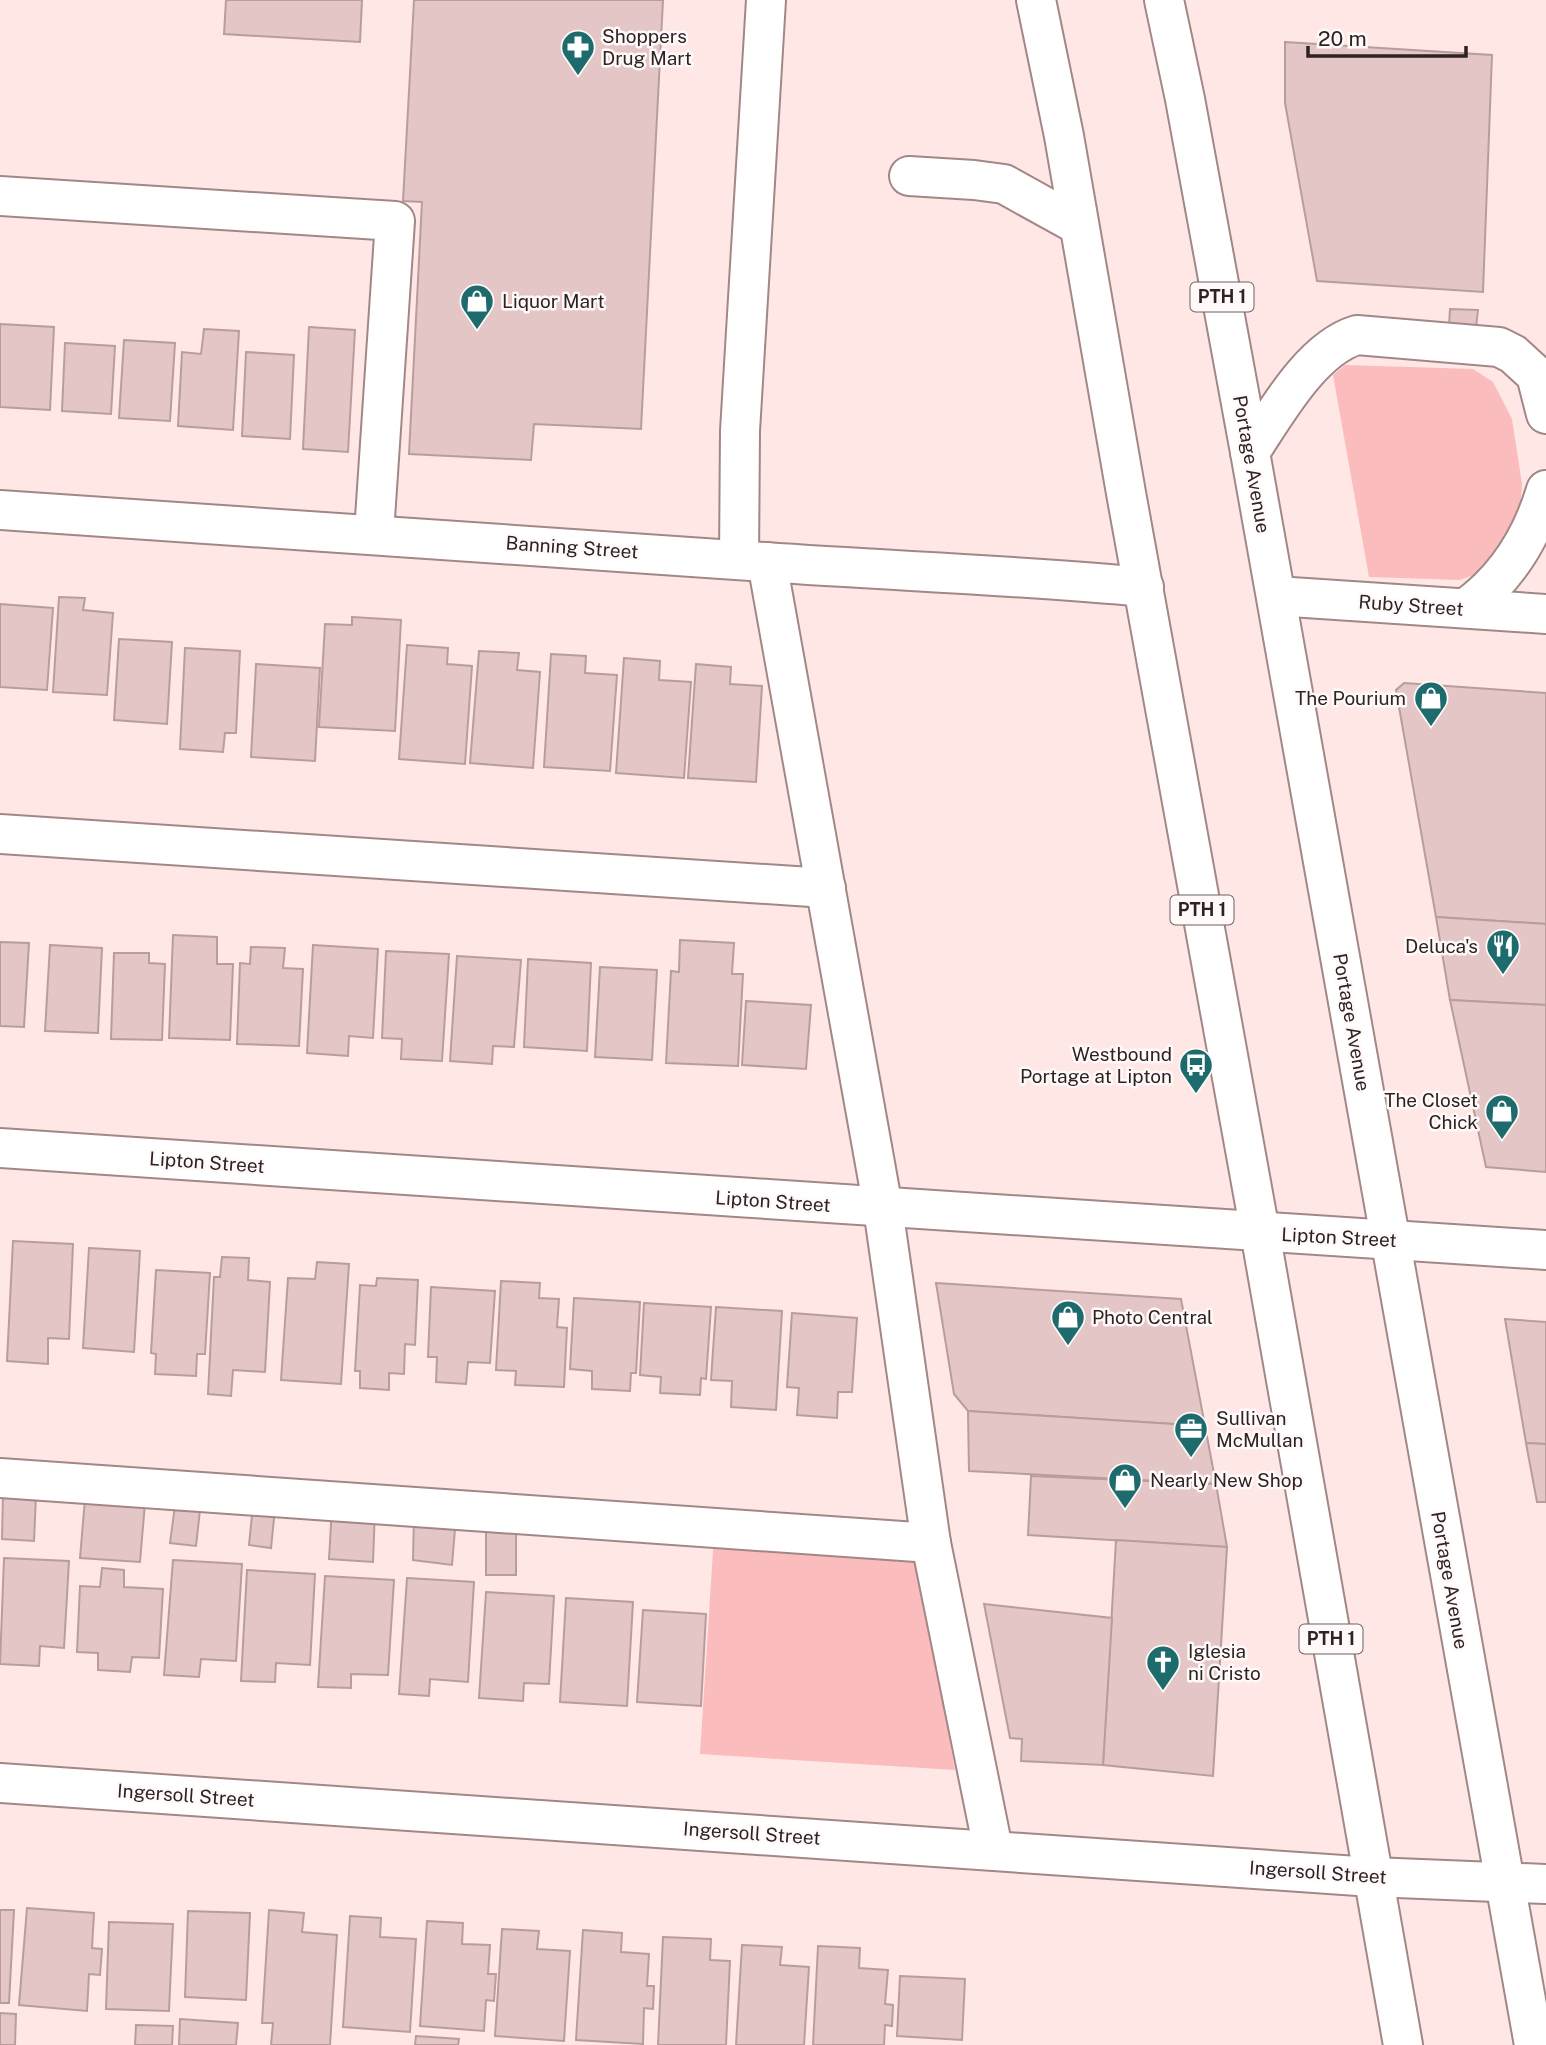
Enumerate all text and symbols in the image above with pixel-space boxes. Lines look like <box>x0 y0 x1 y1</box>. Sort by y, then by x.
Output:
scale bar <box>1308 14 1466 58</box>
place label: Shoppers Drug Mart <box>602 25 692 69</box>
text: 20 m <box>1318 26 1367 51</box>
pharmacy icon: Shoppers Drug Mart <box>559 28 597 77</box>
shop icon: Liquor Mart <box>458 282 496 331</box>
road number: PTH 1 <box>1190 282 1254 312</box>
place label: Liquor Mart <box>502 290 605 312</box>
street label: Portage Avenue <box>1229 393 1275 535</box>
street label: Banning Street <box>505 531 639 563</box>
street label: Ruby Street <box>1358 590 1464 620</box>
shop icon: The Pourium <box>1412 679 1450 728</box>
place label: The Pourium <box>1295 687 1406 709</box>
road number: PTH 1 <box>1170 896 1234 925</box>
restaurant icon: Deluca's <box>1484 927 1522 976</box>
place label: Deluca's <box>1405 935 1478 957</box>
street label: Portage Avenue <box>1329 951 1375 1093</box>
place label: Westbound Portage at Lipton <box>1020 1043 1172 1087</box>
bus stop icon: Westbound Portage at Lipton <box>1177 1046 1215 1095</box>
place label: The Closet Chick <box>1384 1089 1478 1133</box>
shop icon: The Closet Chick <box>1483 1092 1521 1141</box>
street label: Lipton Street <box>149 1147 265 1177</box>
street label: Lipton Street <box>715 1186 831 1216</box>
street label: Lipton Street <box>1281 1223 1397 1251</box>
shop icon: Photo Central <box>1049 1298 1087 1347</box>
place label: Photo Central <box>1092 1306 1213 1328</box>
place label: Sullivan McMullan <box>1216 1407 1303 1451</box>
office icon: Sullivan McMullan <box>1172 1410 1210 1459</box>
shop icon: Nearly New Shop <box>1106 1461 1144 1510</box>
place label: Nearly New Shop <box>1150 1469 1303 1491</box>
street label: Portage Avenue <box>1427 1509 1473 1651</box>
road number: PTH 1 <box>1300 1624 1362 1654</box>
place label: Iglesia ni Cristo <box>1188 1640 1261 1684</box>
church icon: Iglesia ni Cristo <box>1144 1643 1182 1692</box>
street label: Ingersoll Street <box>117 1779 255 1811</box>
street label: Ingersoll Street <box>683 1817 821 1849</box>
street label: Ingersoll Street <box>1249 1856 1387 1888</box>

